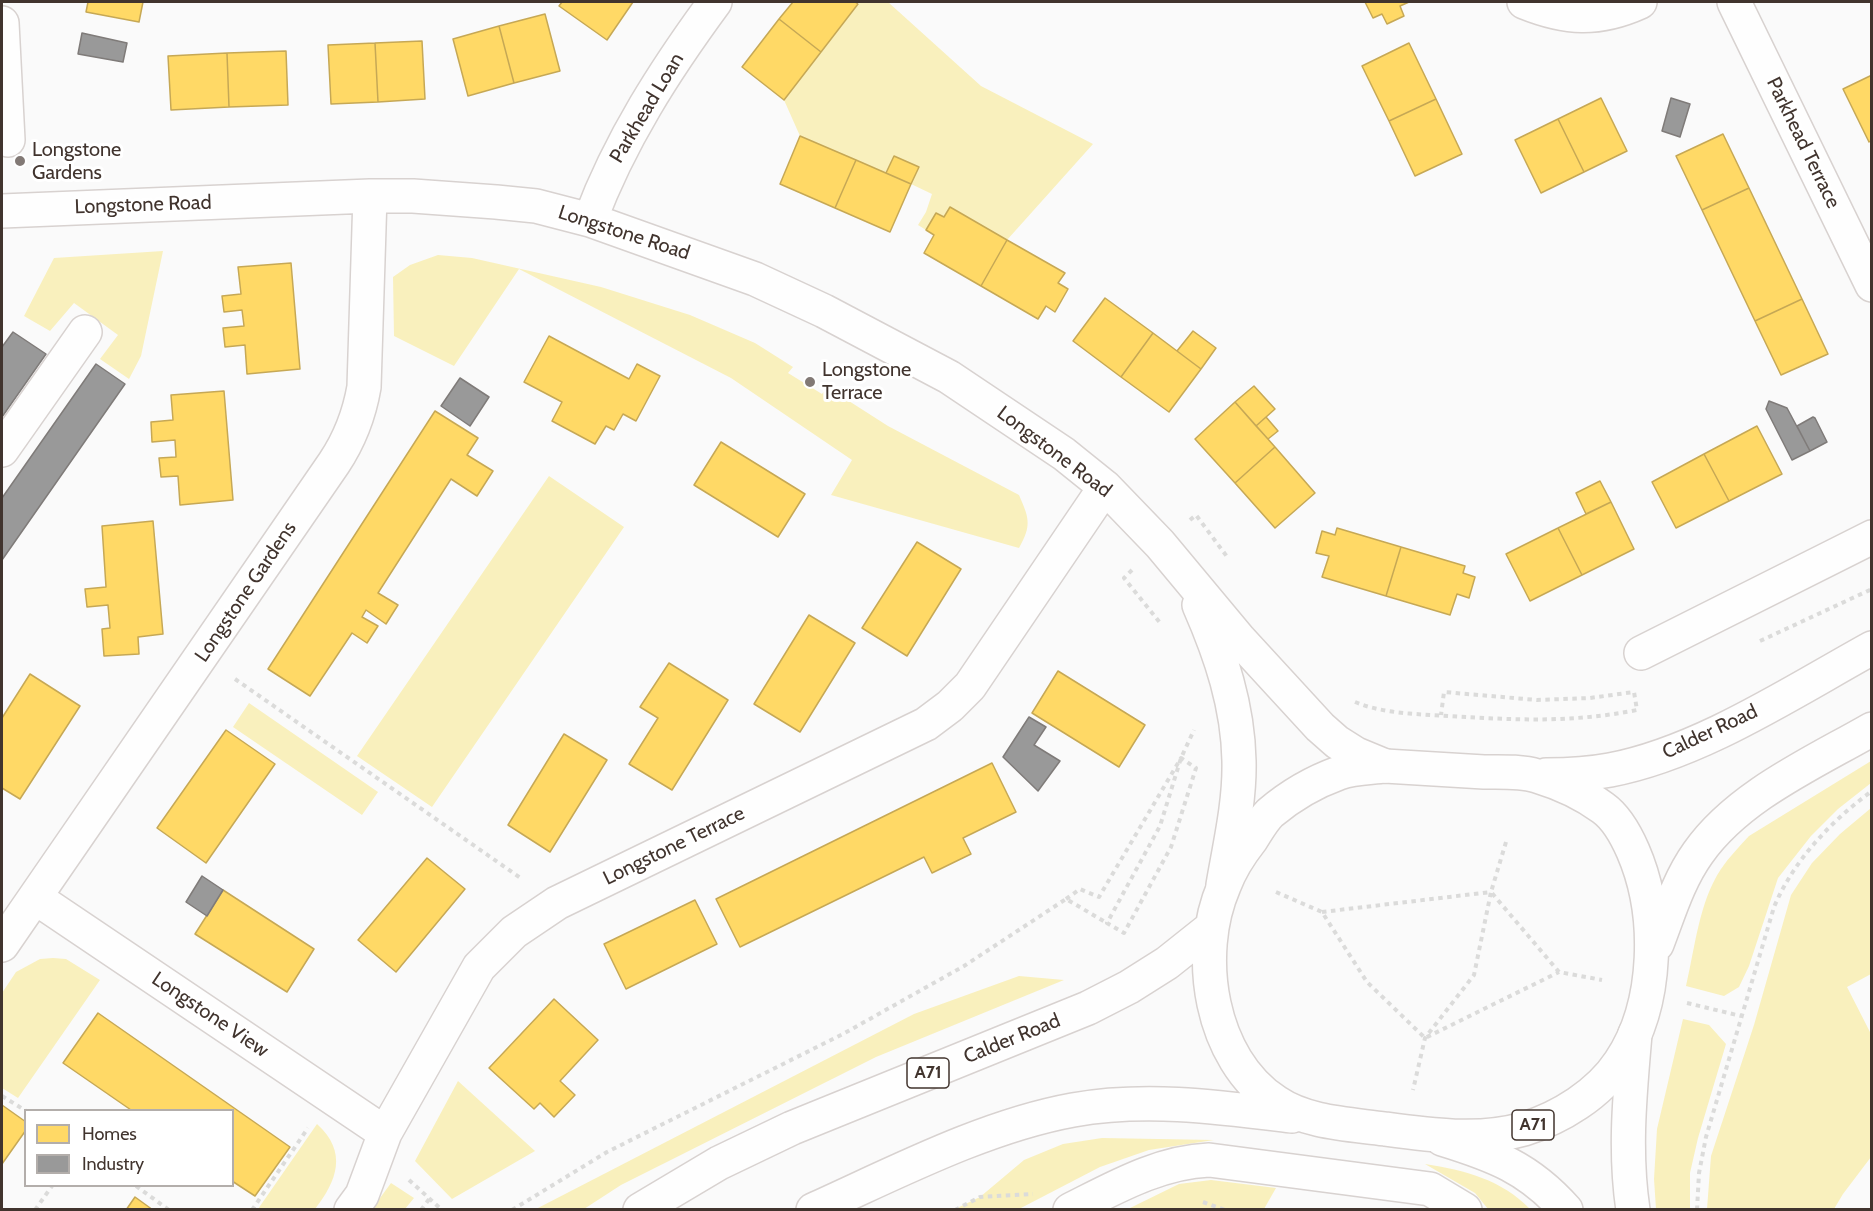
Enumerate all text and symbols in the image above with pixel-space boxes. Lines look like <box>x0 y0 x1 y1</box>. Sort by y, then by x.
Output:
street label: Parkhead Loan <box>605 49 689 167</box>
street label: Parkhead Terrace <box>1761 74 1845 212</box>
place label: Longstone Gardens <box>32 138 121 185</box>
marker: Longstone Gardens <box>13 154 27 168</box>
street label: Longstone Road <box>74 191 212 219</box>
street label: Longstone Road <box>555 200 693 266</box>
place label: Longstone Terrace <box>822 358 911 405</box>
marker: Longstone Terrace <box>803 375 817 389</box>
street label: Longstone Road <box>992 401 1116 503</box>
street label: Longstone Gardens <box>190 517 302 667</box>
street label: Calder Road <box>1659 700 1761 764</box>
street label: Longstone Terrace <box>599 801 749 891</box>
street label: Longstone View <box>147 967 273 1063</box>
street label: Calder Road <box>960 1009 1064 1069</box>
road number: A71 <box>907 1058 949 1088</box>
legend <box>24 1109 234 1187</box>
road number: A71 <box>1512 1110 1554 1140</box>
text: Homes <box>82 1123 137 1145</box>
text: Industry <box>82 1153 144 1175</box>

